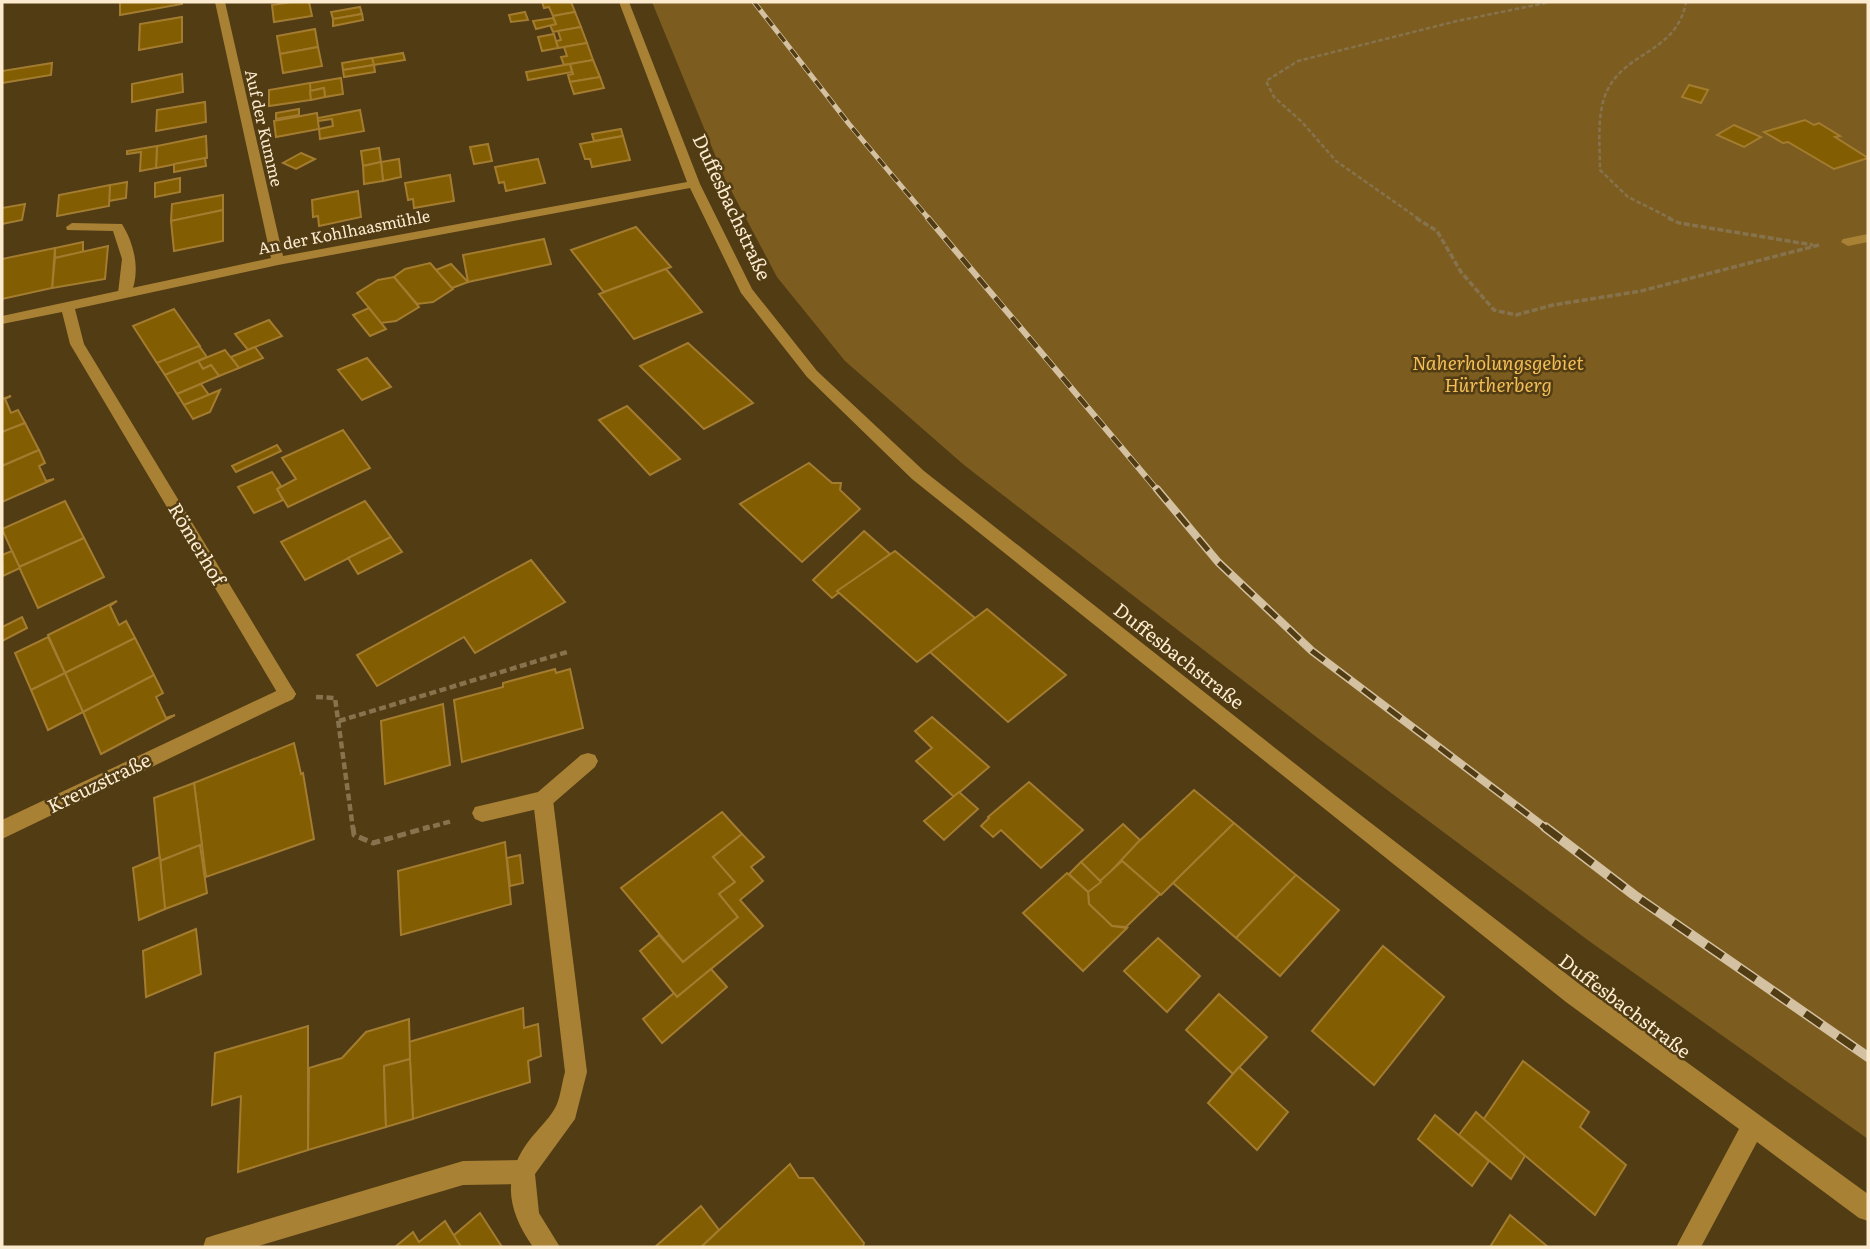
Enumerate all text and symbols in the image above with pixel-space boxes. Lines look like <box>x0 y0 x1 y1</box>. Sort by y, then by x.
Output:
street label: Auf der Kumme <box>240 67 290 189</box>
street label: Duffesbachstraße <box>687 129 779 285</box>
street label: An der Kohlhaasmühle <box>256 203 432 259</box>
park label: Naherholungsgebiet Hürtherberg <box>1412 348 1584 398</box>
street label: Römerhof <box>162 497 234 591</box>
street label: Duffesbachstraße <box>1108 595 1251 715</box>
street label: Kreuzstraße <box>42 745 155 819</box>
street label: Duffesbachstraße <box>1554 946 1698 1064</box>

